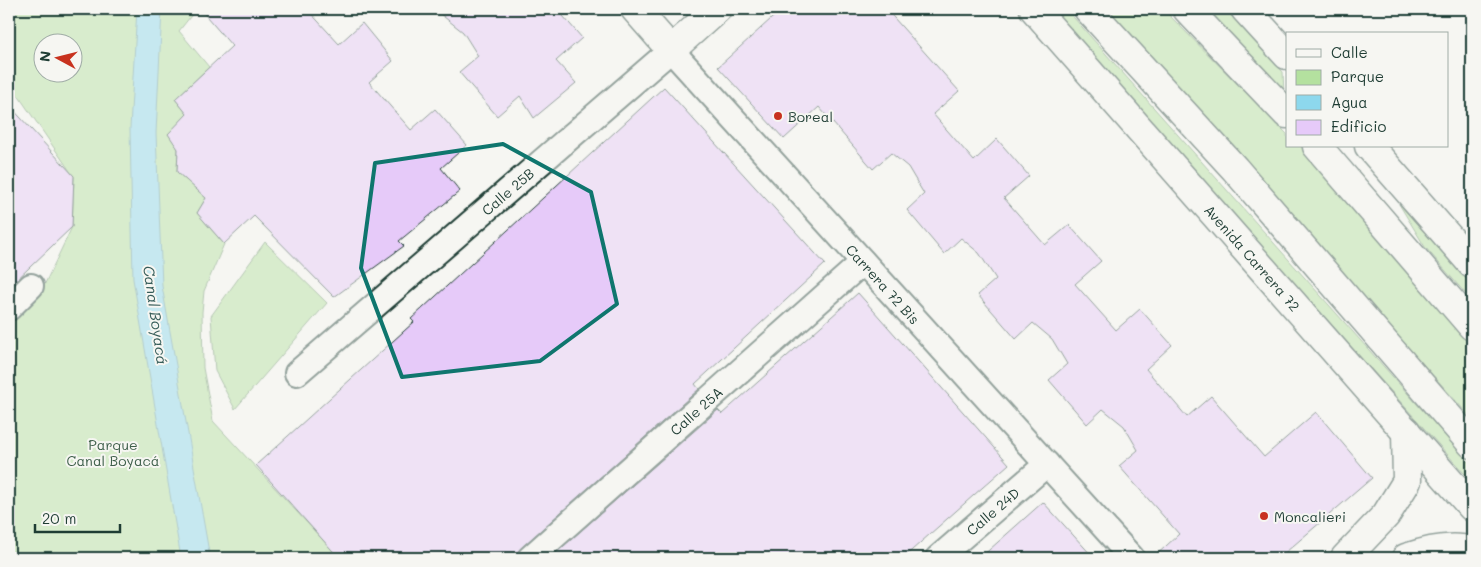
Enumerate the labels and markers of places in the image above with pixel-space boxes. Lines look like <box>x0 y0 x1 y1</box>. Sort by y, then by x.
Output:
place label: Boreal <box>788 107 833 126</box>
marker: Boreal <box>772 110 784 122</box>
place label: Moncalieri <box>1274 507 1346 526</box>
marker: Moncalieri <box>1258 510 1270 522</box>

